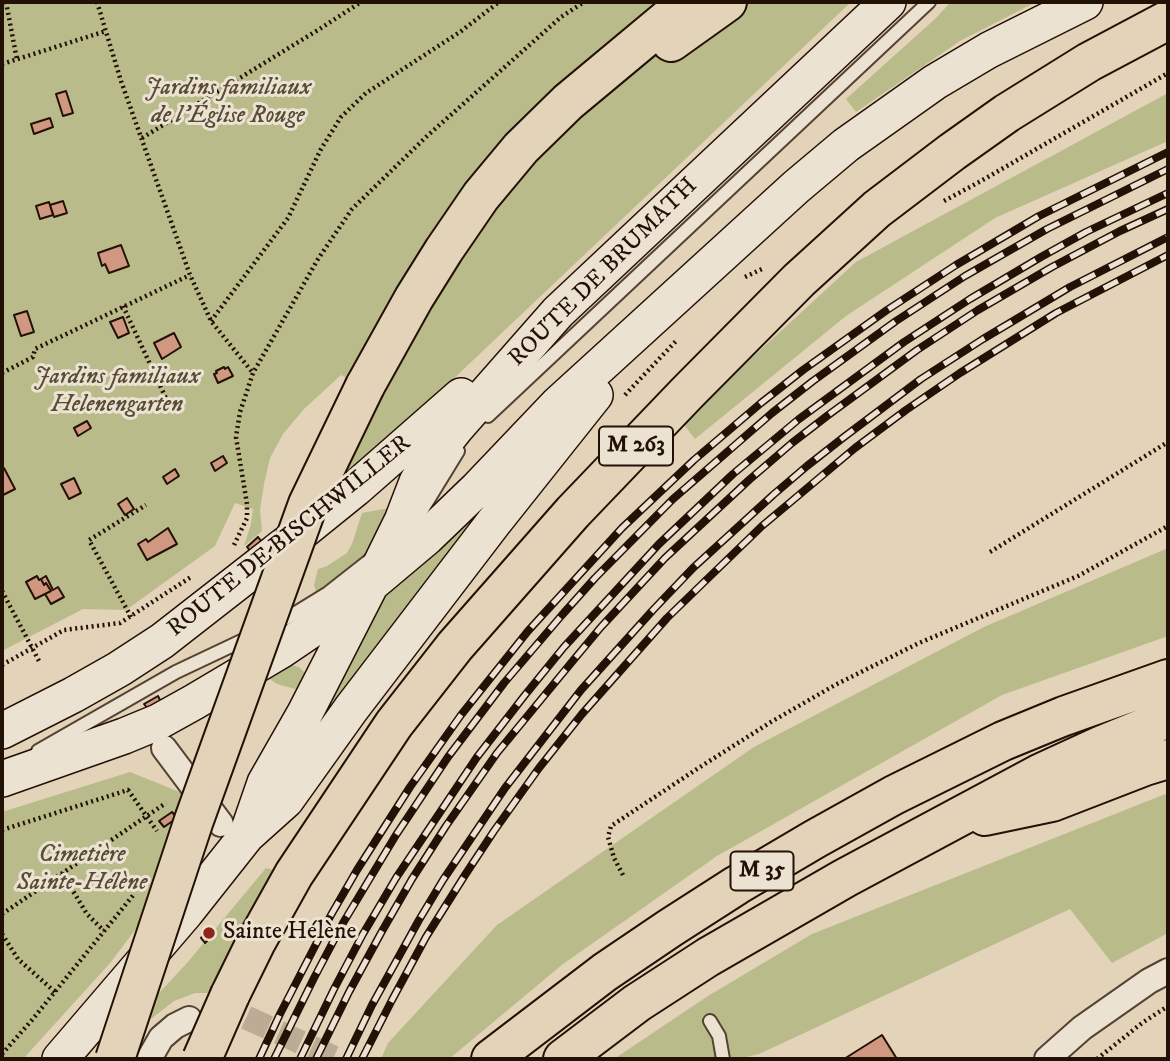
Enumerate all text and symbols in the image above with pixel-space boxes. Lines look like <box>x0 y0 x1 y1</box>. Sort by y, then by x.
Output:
park label: Jardins familiaux de l'Église Rouge <box>145 75 311 131</box>
street label: ROUTE DE BRUMATH <box>504 173 704 373</box>
park label: Jardins familiaux Helenengarten <box>34 364 200 420</box>
road number: M 263 <box>599 426 673 466</box>
street label: ROUTE DE BISCHWILLER <box>163 430 417 644</box>
park label: Cimetière Sainte-Hélène <box>17 842 147 898</box>
road number: M 35 <box>730 852 794 890</box>
place label: Sainte Hélène <box>223 919 356 947</box>
marker: Sainte Hélène <box>201 925 217 941</box>

